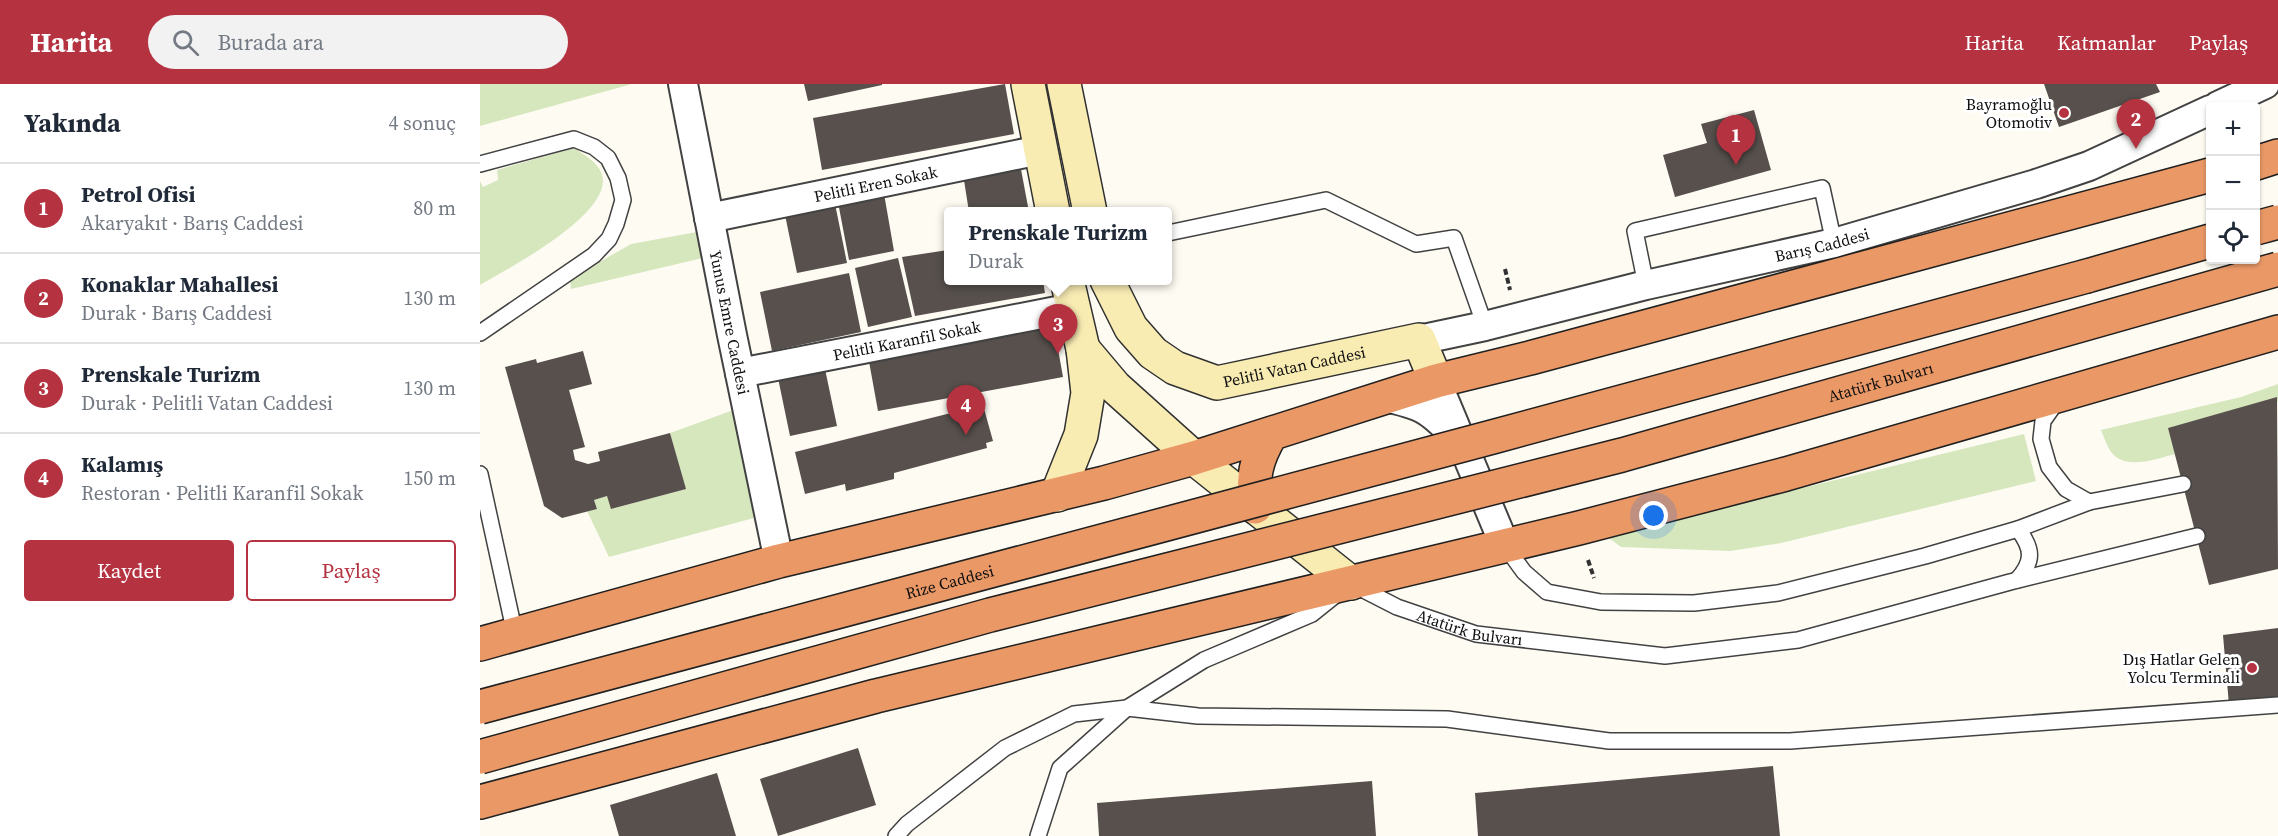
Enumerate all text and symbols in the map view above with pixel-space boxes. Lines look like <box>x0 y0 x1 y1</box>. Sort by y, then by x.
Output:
search box <box>148 15 568 69</box>
text: Harita <box>30 23 112 61</box>
icon: search <box>169 26 202 59</box>
text: Burada ara <box>217 27 324 57</box>
text: Harita <box>1965 28 2024 57</box>
text: Katmanlar <box>2057 28 2156 57</box>
text: Paylaş <box>2189 28 2248 57</box>
place label: Bayramoğlu Otomotiv <box>1966 93 2052 133</box>
pin: 2 <box>2116 100 2156 149</box>
map controls <box>2206 102 2260 264</box>
button: + <box>2206 102 2260 156</box>
text: Yakında <box>24 105 121 141</box>
marker: Bayramoğlu Otomotiv <box>2057 106 2071 120</box>
text: 4 sonuç <box>388 109 456 137</box>
pin: 1 <box>1716 116 1756 165</box>
button: − <box>2206 156 2260 210</box>
street label: Pelitli Eren Sokak <box>812 160 939 207</box>
text: Petrol Ofisi <box>81 179 195 209</box>
text: 1 <box>38 194 49 222</box>
text: 80 m <box>413 194 456 222</box>
popup <box>944 207 1172 285</box>
text: Akaryakıt · Barış Caddesi <box>81 209 304 237</box>
button: locate <box>2206 210 2260 264</box>
text: Prenskale Turizm <box>968 217 1148 247</box>
street label: Barış Caddesi <box>1772 222 1872 267</box>
text: Durak <box>968 247 1024 275</box>
street label: Yunus Emre Caddesi <box>705 248 755 397</box>
text: Konaklar Mahallesi <box>81 269 278 299</box>
text: 2 <box>38 284 49 312</box>
text: 130 m <box>403 284 456 312</box>
text: Durak · Barış Caddesi <box>81 299 272 327</box>
pin: 3 <box>1038 304 1078 354</box>
street label: Pelitli Karanfil Sokak <box>831 315 983 366</box>
street label: Pelitli Vatan Caddesi <box>1221 341 1368 392</box>
street label: Atatürk Bulvarı <box>1825 356 1936 407</box>
text: Prenskale Turizm <box>81 359 260 389</box>
text: 3 <box>38 374 49 402</box>
text: 130 m <box>403 374 456 402</box>
pin: 4 <box>946 386 986 435</box>
text: Durak · Pelitli Vatan Caddesi <box>81 389 333 417</box>
text: Kalamış <box>81 449 163 479</box>
text: 4 <box>38 464 49 492</box>
text: 150 m <box>403 464 456 492</box>
text: Restoran · Pelitli Karanfil Sokak <box>81 479 363 507</box>
your location <box>1639 501 1668 530</box>
button: Kaydet <box>24 540 234 601</box>
button: Paylaş <box>246 540 456 601</box>
street label: Rize Caddesi <box>903 559 996 604</box>
street label: Atatürk Bulvarı <box>1414 604 1524 650</box>
place label: Dış Hatlar Gelen Yolcu Terminali <box>2123 648 2240 688</box>
marker: Dış Hatlar Gelen Yolcu Terminali <box>2245 661 2259 675</box>

